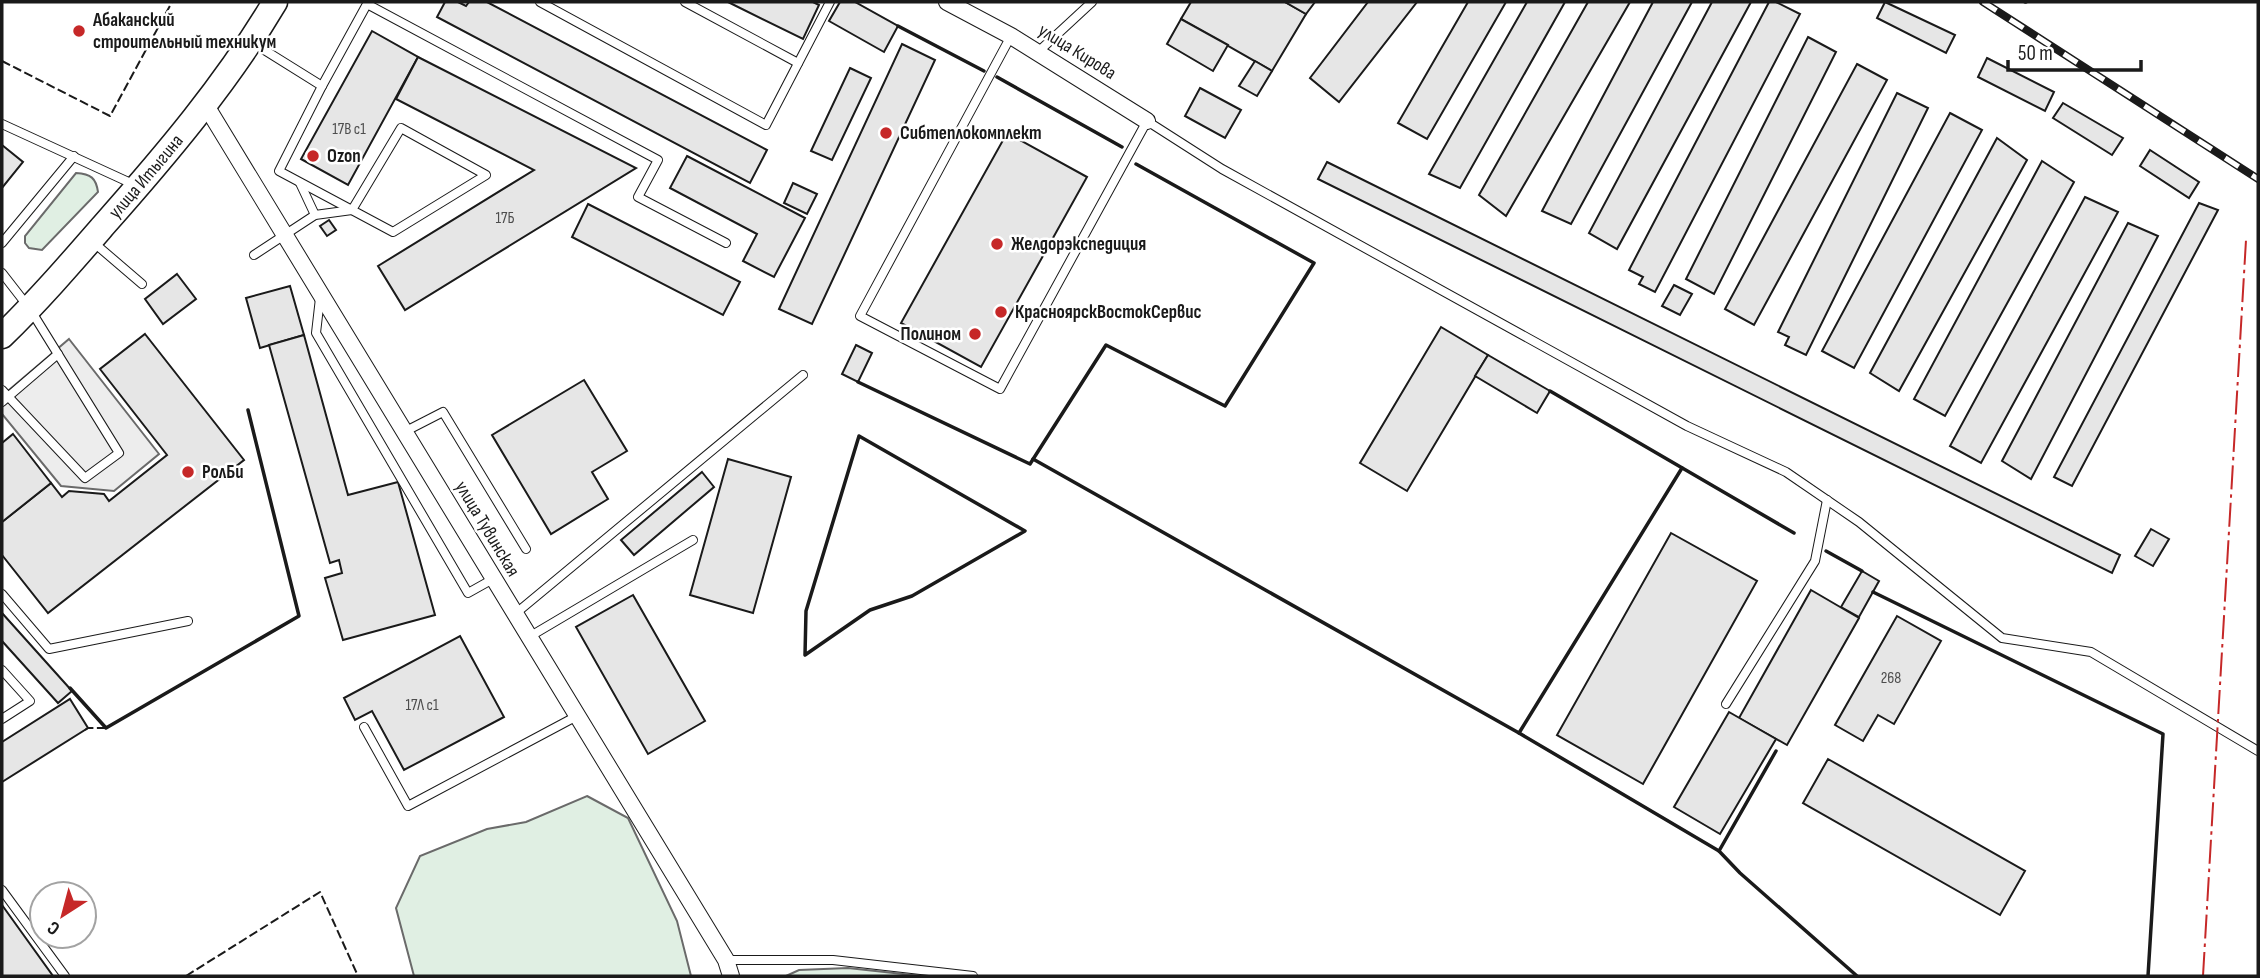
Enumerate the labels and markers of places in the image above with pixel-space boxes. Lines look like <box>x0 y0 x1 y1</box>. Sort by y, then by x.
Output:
place label: Абаканский строительный техникум <box>92 9 276 54</box>
marker: Абаканский строительный техникум <box>71 23 87 39</box>
place label: Сибтеплокомплект <box>900 122 1042 145</box>
marker: Сибтеплокомплект <box>878 125 894 141</box>
place label: Ozon <box>327 145 361 168</box>
marker: Ozon <box>305 148 321 164</box>
place label: Желдорэкспедиция <box>1011 233 1146 256</box>
marker: Желдорэкспедиция <box>989 236 1005 252</box>
place label: КрасноярскВостокСервис <box>1015 301 1202 324</box>
marker: КрасноярскВостокСервис <box>993 304 1009 320</box>
place label: Полином <box>901 323 961 346</box>
marker: Полином <box>967 326 983 342</box>
place label: РолБи <box>202 461 244 484</box>
marker: РолБи <box>180 464 196 480</box>

